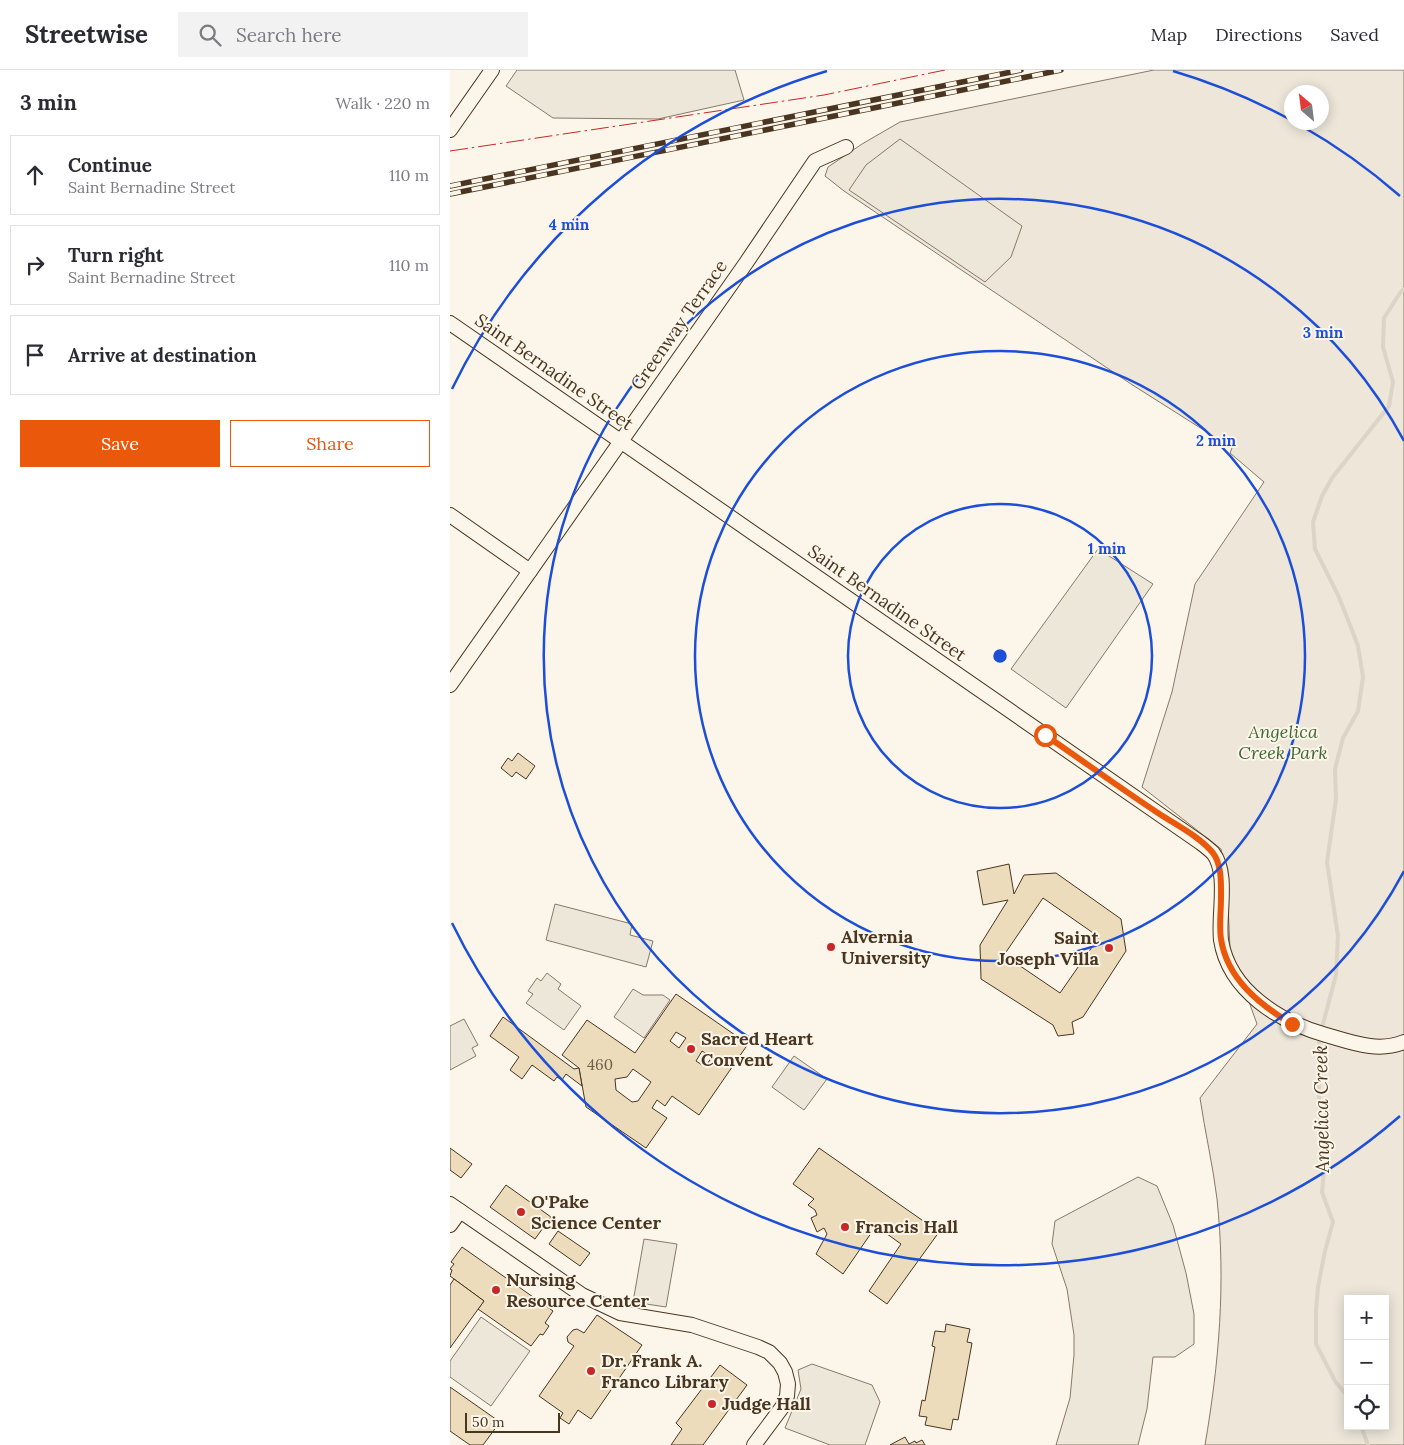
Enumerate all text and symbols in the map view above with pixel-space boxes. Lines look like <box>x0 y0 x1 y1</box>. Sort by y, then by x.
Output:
search box <box>178 12 528 57</box>
text: Streetwise <box>25 19 148 50</box>
icon: search <box>196 21 224 49</box>
text: Search here <box>236 23 342 47</box>
text: Map <box>1151 23 1187 46</box>
text: Directions <box>1215 23 1302 46</box>
text: Saved <box>1330 23 1379 46</box>
north arrow <box>1284 85 1329 130</box>
text: 3 min <box>20 89 77 116</box>
text: Walk · 220 m <box>335 93 430 113</box>
text: Continue <box>68 153 152 177</box>
icon: ahead <box>21 161 49 189</box>
text: 110 m <box>389 165 429 185</box>
text: Saint Bernadine Street <box>68 177 235 197</box>
text: 4 min <box>549 215 590 234</box>
text: Turn right <box>68 243 164 267</box>
icon: right <box>21 251 49 279</box>
text: 110 m <box>389 255 429 275</box>
street label: Greenway Terrace <box>625 255 732 394</box>
text: Saint Bernadine Street <box>68 267 235 287</box>
street label: Saint Bernadine Street <box>471 308 638 435</box>
text: 3 min <box>1303 323 1344 342</box>
icon: arrive <box>21 341 49 369</box>
text: Arrive at destination <box>68 343 257 367</box>
button: Save <box>20 420 220 467</box>
button: Share <box>230 420 430 467</box>
text: 2 min <box>1196 431 1237 450</box>
street label: Saint Bernadine Street <box>804 539 971 666</box>
text: 1 min <box>1088 539 1127 558</box>
centre of rings <box>991 647 1009 665</box>
park label: Angelica Creek Park <box>1238 720 1328 764</box>
route start <box>1034 724 1057 747</box>
place label: Alvernia University <box>841 925 931 969</box>
place label: Saint Joseph Villa <box>997 926 1100 970</box>
marker: Alvernia University <box>825 941 837 953</box>
marker: Saint Joseph Villa <box>1103 942 1115 954</box>
route end <box>1281 1013 1304 1036</box>
place label: Sacred Heart Convent <box>701 1027 814 1071</box>
marker: Sacred Heart Convent <box>685 1043 697 1055</box>
water label: Angelica Creek <box>1308 1045 1334 1174</box>
house number: 460 <box>587 1055 613 1074</box>
place label: O'Pake Science Center <box>531 1190 661 1234</box>
marker: O'Pake Science Center <box>515 1206 527 1218</box>
place label: Francis Hall <box>855 1215 959 1238</box>
marker: Francis Hall <box>839 1221 851 1233</box>
place label: Nursing Resource Center <box>506 1268 650 1312</box>
marker: Nursing Resource Center <box>490 1284 502 1296</box>
map controls <box>1344 1295 1389 1430</box>
button: + <box>1344 1295 1389 1340</box>
button: − <box>1344 1340 1389 1385</box>
place label: Dr. Frank A. Franco Library <box>601 1349 729 1393</box>
marker: Dr. Frank A. Franco Library <box>585 1365 597 1377</box>
button: locate <box>1344 1385 1389 1430</box>
place label: Judge Hall <box>722 1392 811 1415</box>
marker: Judge Hall <box>706 1398 718 1410</box>
scale bar <box>465 1410 560 1433</box>
text: 50 m <box>472 1413 505 1431</box>

